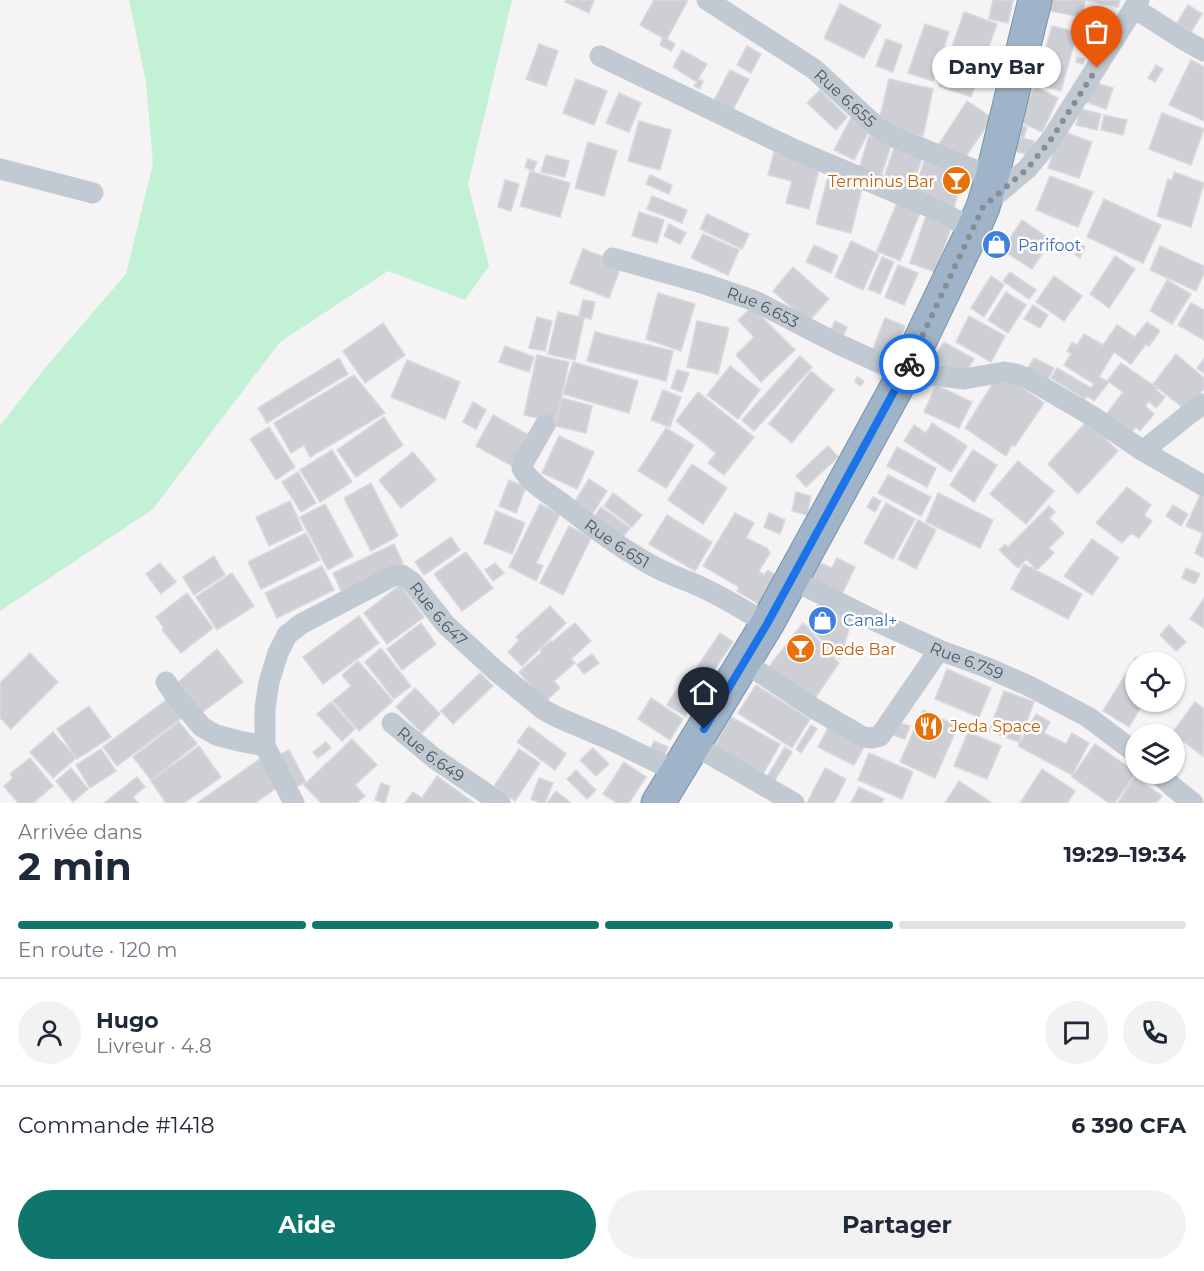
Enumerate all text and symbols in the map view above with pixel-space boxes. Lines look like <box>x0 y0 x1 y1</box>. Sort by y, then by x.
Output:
pin <box>1071 6 1122 68</box>
icon: bag <box>1080 15 1113 48</box>
callout: Dany Bar <box>932 47 1061 89</box>
text: Dany Bar <box>948 55 1045 79</box>
street label: Rue 6.655 <box>810 65 880 131</box>
bar icon: Terminus Bar <box>940 165 972 197</box>
place label: Terminus Bar <box>828 172 935 191</box>
shop icon: Parifoot <box>981 229 1013 261</box>
place label: Parifoot <box>1018 236 1082 255</box>
street label: Rue 6.653 <box>724 283 802 332</box>
courier <box>879 334 939 394</box>
icon: bike <box>893 348 926 381</box>
street label: Rue 6.651 <box>581 515 653 572</box>
street label: Rue 6.647 <box>406 578 471 650</box>
shop icon: Canal+ <box>806 604 838 636</box>
place label: Canal+ <box>843 611 897 630</box>
bar icon: Dede Bar <box>784 633 816 665</box>
street label: Rue 6.759 <box>927 638 1007 684</box>
place label: Dede Bar <box>821 640 897 659</box>
map controls <box>1125 652 1185 784</box>
button: locate <box>1125 652 1185 712</box>
pin <box>678 667 729 729</box>
icon: home <box>687 676 720 709</box>
restaurant icon: Jeda Space <box>913 710 945 742</box>
place label: Jeda Space <box>949 717 1041 736</box>
street label: Rue 6.649 <box>394 723 468 786</box>
button: layers <box>1125 724 1185 784</box>
text: Arrivée dans <box>18 820 142 844</box>
text: 19:29–19:34 <box>1063 841 1186 868</box>
text: 2 min <box>18 842 132 890</box>
text: En route · 120 m <box>18 938 177 962</box>
button: person <box>18 1001 81 1064</box>
button: chat <box>1045 1001 1108 1064</box>
button: phone <box>1123 1001 1186 1064</box>
text: Hugo <box>96 1007 159 1034</box>
text: Livreur · 4.8 <box>96 1034 212 1058</box>
text: Commande #1418 <box>18 1112 215 1139</box>
text: 6 390 CFA <box>1071 1112 1186 1139</box>
button: Aide <box>18 1190 596 1259</box>
button: Partager <box>608 1190 1186 1259</box>

